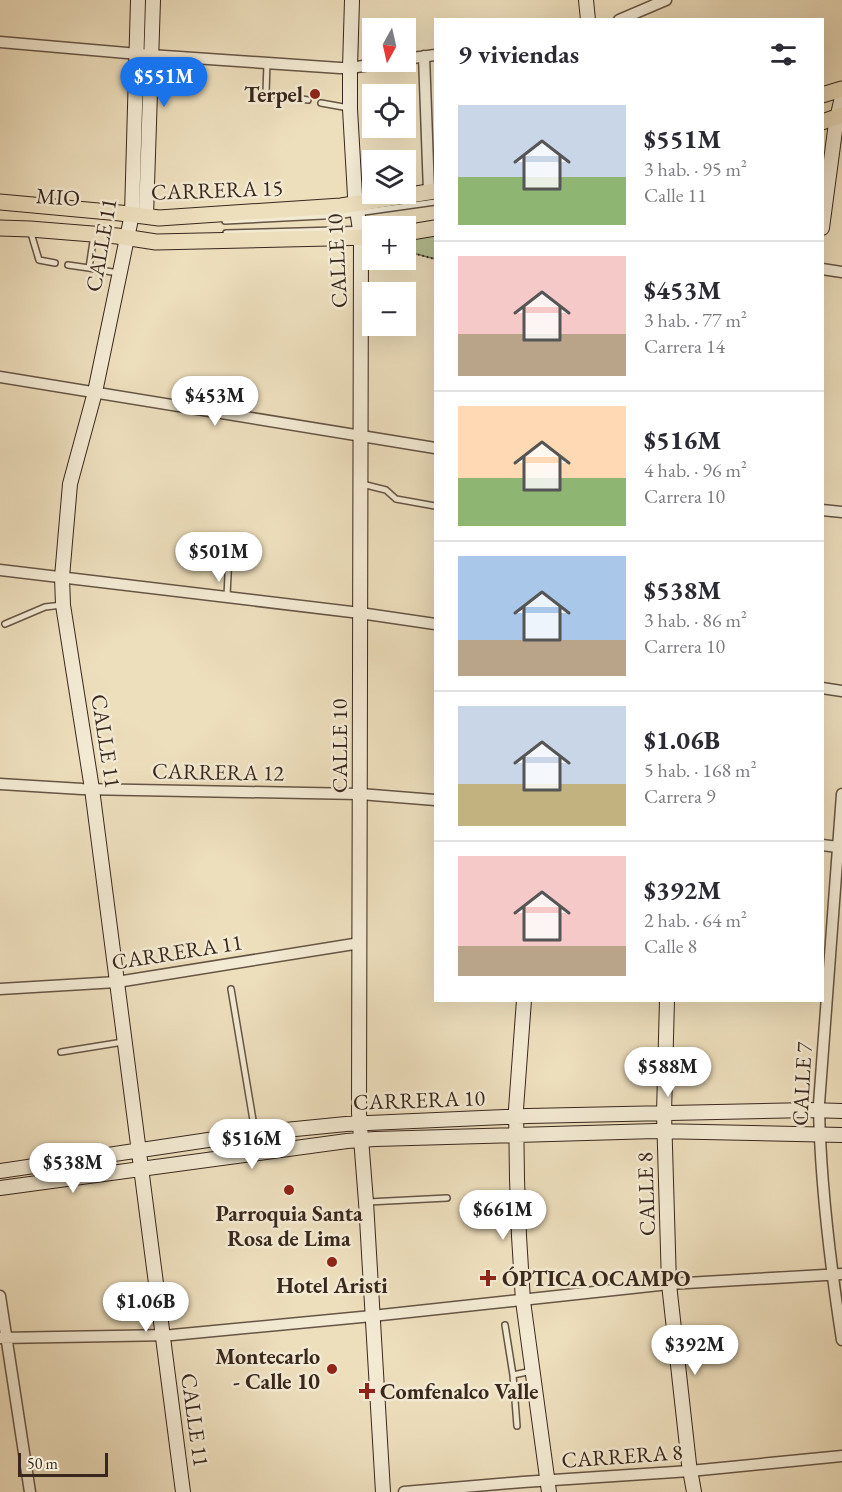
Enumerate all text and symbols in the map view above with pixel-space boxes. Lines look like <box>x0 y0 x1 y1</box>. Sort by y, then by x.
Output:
north arrow <box>362 18 416 72</box>
map controls <box>362 18 416 336</box>
text: 9 viviendas <box>458 37 579 71</box>
icon: filters <box>767 38 800 71</box>
pin: $551M <box>122 57 206 108</box>
text: $551M <box>134 63 194 89</box>
place label: Terpel <box>244 80 303 109</box>
button: locate <box>362 84 416 138</box>
marker: Terpel <box>308 87 322 101</box>
text: $551M <box>644 122 721 156</box>
icon: home <box>506 129 578 201</box>
button: layers <box>362 150 416 204</box>
text: 3 hab. · 95 m² <box>644 156 747 182</box>
street label: CARRERA 15 <box>151 173 283 207</box>
street label: MIO <box>35 181 81 213</box>
text: Calle 11 <box>644 182 707 208</box>
street label: CALLE 11 <box>79 196 123 294</box>
street label: CALLE 10 <box>320 213 354 309</box>
button: + <box>362 216 416 270</box>
text: $453M <box>644 273 721 307</box>
icon: home <box>506 280 578 352</box>
button: − <box>362 282 416 336</box>
text: 3 hab. · 77 m² <box>644 307 747 333</box>
text: Carrera 14 <box>644 333 725 359</box>
pin: $453M <box>173 376 257 427</box>
text: $453M <box>185 382 245 408</box>
text: $516M <box>644 423 721 457</box>
icon: home <box>506 430 578 502</box>
text: 4 hab. · 96 m² <box>644 457 747 483</box>
text: Carrera 10 <box>644 483 725 509</box>
pin: $501M <box>177 532 261 583</box>
text: $501M <box>189 538 249 564</box>
text: $538M <box>644 573 721 607</box>
icon: home <box>506 580 578 652</box>
text: 3 hab. · 86 m² <box>644 607 747 633</box>
text: Carrera 10 <box>644 633 725 659</box>
street label: CALLE 11 <box>84 692 128 790</box>
street label: CALLE 10 <box>325 698 354 793</box>
text: $1.06B <box>644 723 720 757</box>
icon: home <box>506 730 578 802</box>
street label: CARRERA 12 <box>152 756 285 788</box>
text: 5 hab. · 168 m² <box>644 757 757 783</box>
text: Carrera 9 <box>644 783 716 809</box>
text: $392M <box>644 873 721 907</box>
icon: home <box>506 880 578 952</box>
text: 2 hab. · 64 m² <box>644 907 747 933</box>
street label: CARRERA 11 <box>110 927 244 977</box>
text: Calle 8 <box>644 933 697 959</box>
street label: CALLE 7 <box>785 1041 819 1127</box>
pin: $588M <box>626 1047 710 1098</box>
text: $588M <box>638 1053 698 1079</box>
street label: CARRERA 10 <box>353 1083 486 1117</box>
pin: $516M <box>210 1119 294 1170</box>
text: $516M <box>222 1125 282 1151</box>
pin: $538M <box>31 1143 115 1194</box>
text: $538M <box>43 1149 103 1175</box>
street label: CALLE 8 <box>630 1152 662 1236</box>
marker: Parroquia Santa Rosa de Lima <box>282 1183 296 1197</box>
pin: $661M <box>461 1190 545 1241</box>
text: $661M <box>473 1196 533 1222</box>
place label: Parroquia Santa Rosa de Lima <box>215 1199 363 1253</box>
marker: Hotel Aristi <box>325 1255 339 1269</box>
place label: ÓPTICA OCAMPO <box>502 1264 691 1293</box>
marker: ÓPTICA OCAMPO <box>479 1269 497 1287</box>
place label: Hotel Aristi <box>276 1271 388 1300</box>
pin: $1.06B <box>97 1282 195 1333</box>
text: $1.06B <box>117 1288 175 1314</box>
pin: $392M <box>653 1325 737 1376</box>
text: $392M <box>665 1331 725 1357</box>
place label: Montecarlo - Calle 10 <box>215 1342 320 1396</box>
marker: Montecarlo - Calle 10 <box>325 1362 339 1376</box>
street label: CALLE 11 <box>174 1371 216 1469</box>
place label: Comfenalco Valle <box>380 1377 538 1406</box>
marker: Comfenalco Valle <box>358 1382 376 1400</box>
street label: CARRERA 8 <box>560 1437 684 1475</box>
scale bar <box>18 1450 108 1478</box>
text: 50 m <box>27 1453 58 1474</box>

